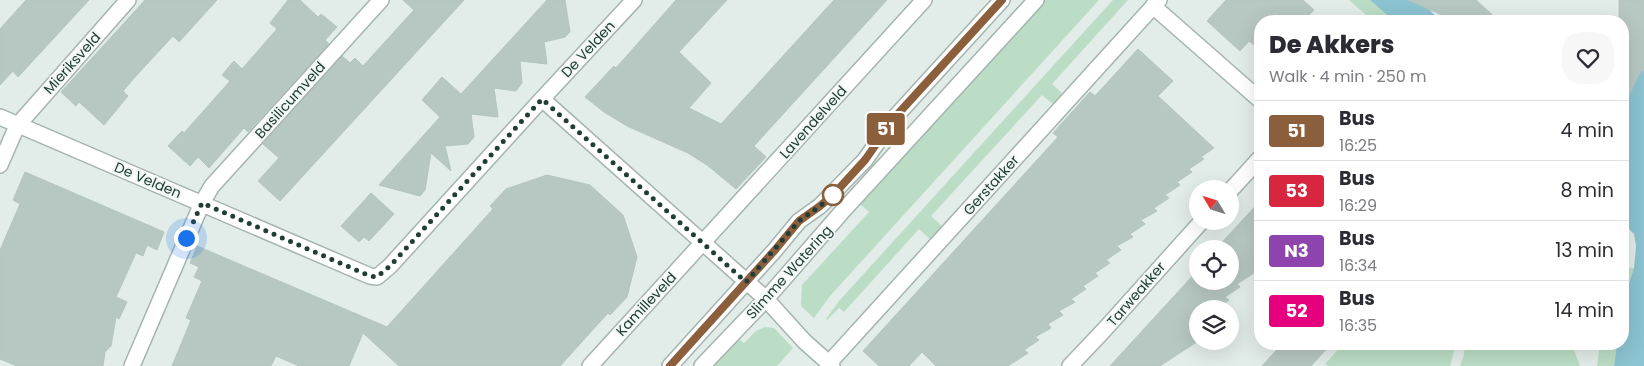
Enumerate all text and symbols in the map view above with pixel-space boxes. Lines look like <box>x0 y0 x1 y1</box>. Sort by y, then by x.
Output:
street label: De Velden <box>556 16 620 82</box>
street label: Mieriksveld <box>39 28 105 98</box>
text: De Akkers <box>1269 28 1394 61</box>
button: heart <box>1562 32 1614 84</box>
street label: Basilicumveld <box>250 57 330 143</box>
text: Walk · 4 min · 250 m <box>1269 65 1427 88</box>
street label: Lavendelveld <box>775 81 851 163</box>
text: Bus <box>1339 105 1375 132</box>
line badge: 51 <box>864 113 908 145</box>
text: 51 <box>877 116 895 141</box>
text: 4 min <box>1561 117 1614 144</box>
text: 51 <box>1287 118 1306 143</box>
text: 16:25 <box>1339 134 1377 157</box>
street label: Gerstakker <box>958 150 1024 220</box>
street label: De Velden <box>111 157 185 203</box>
text: Bus <box>1339 165 1375 192</box>
text: 8 min <box>1561 177 1614 204</box>
text: 53 <box>1285 178 1308 203</box>
north arrow <box>1189 180 1239 230</box>
map controls <box>1189 180 1239 350</box>
unlabelled marker <box>822 184 844 206</box>
text: 16:29 <box>1339 194 1377 217</box>
street label: Slimme Watering <box>741 221 837 323</box>
text: Bus <box>1339 225 1375 252</box>
your location <box>174 226 199 251</box>
text: 13 min <box>1555 237 1614 264</box>
text: N3 <box>1284 238 1309 263</box>
button: locate <box>1189 240 1239 290</box>
text: 16:34 <box>1339 254 1377 277</box>
street label: Tarweakker <box>1102 257 1170 331</box>
street label: Kamilleveld <box>611 268 681 340</box>
text: Bus <box>1339 285 1375 312</box>
text: 14 min <box>1554 297 1614 324</box>
text: 52 <box>1286 298 1307 323</box>
button: layers <box>1189 300 1239 350</box>
text: 16:35 <box>1339 314 1377 337</box>

